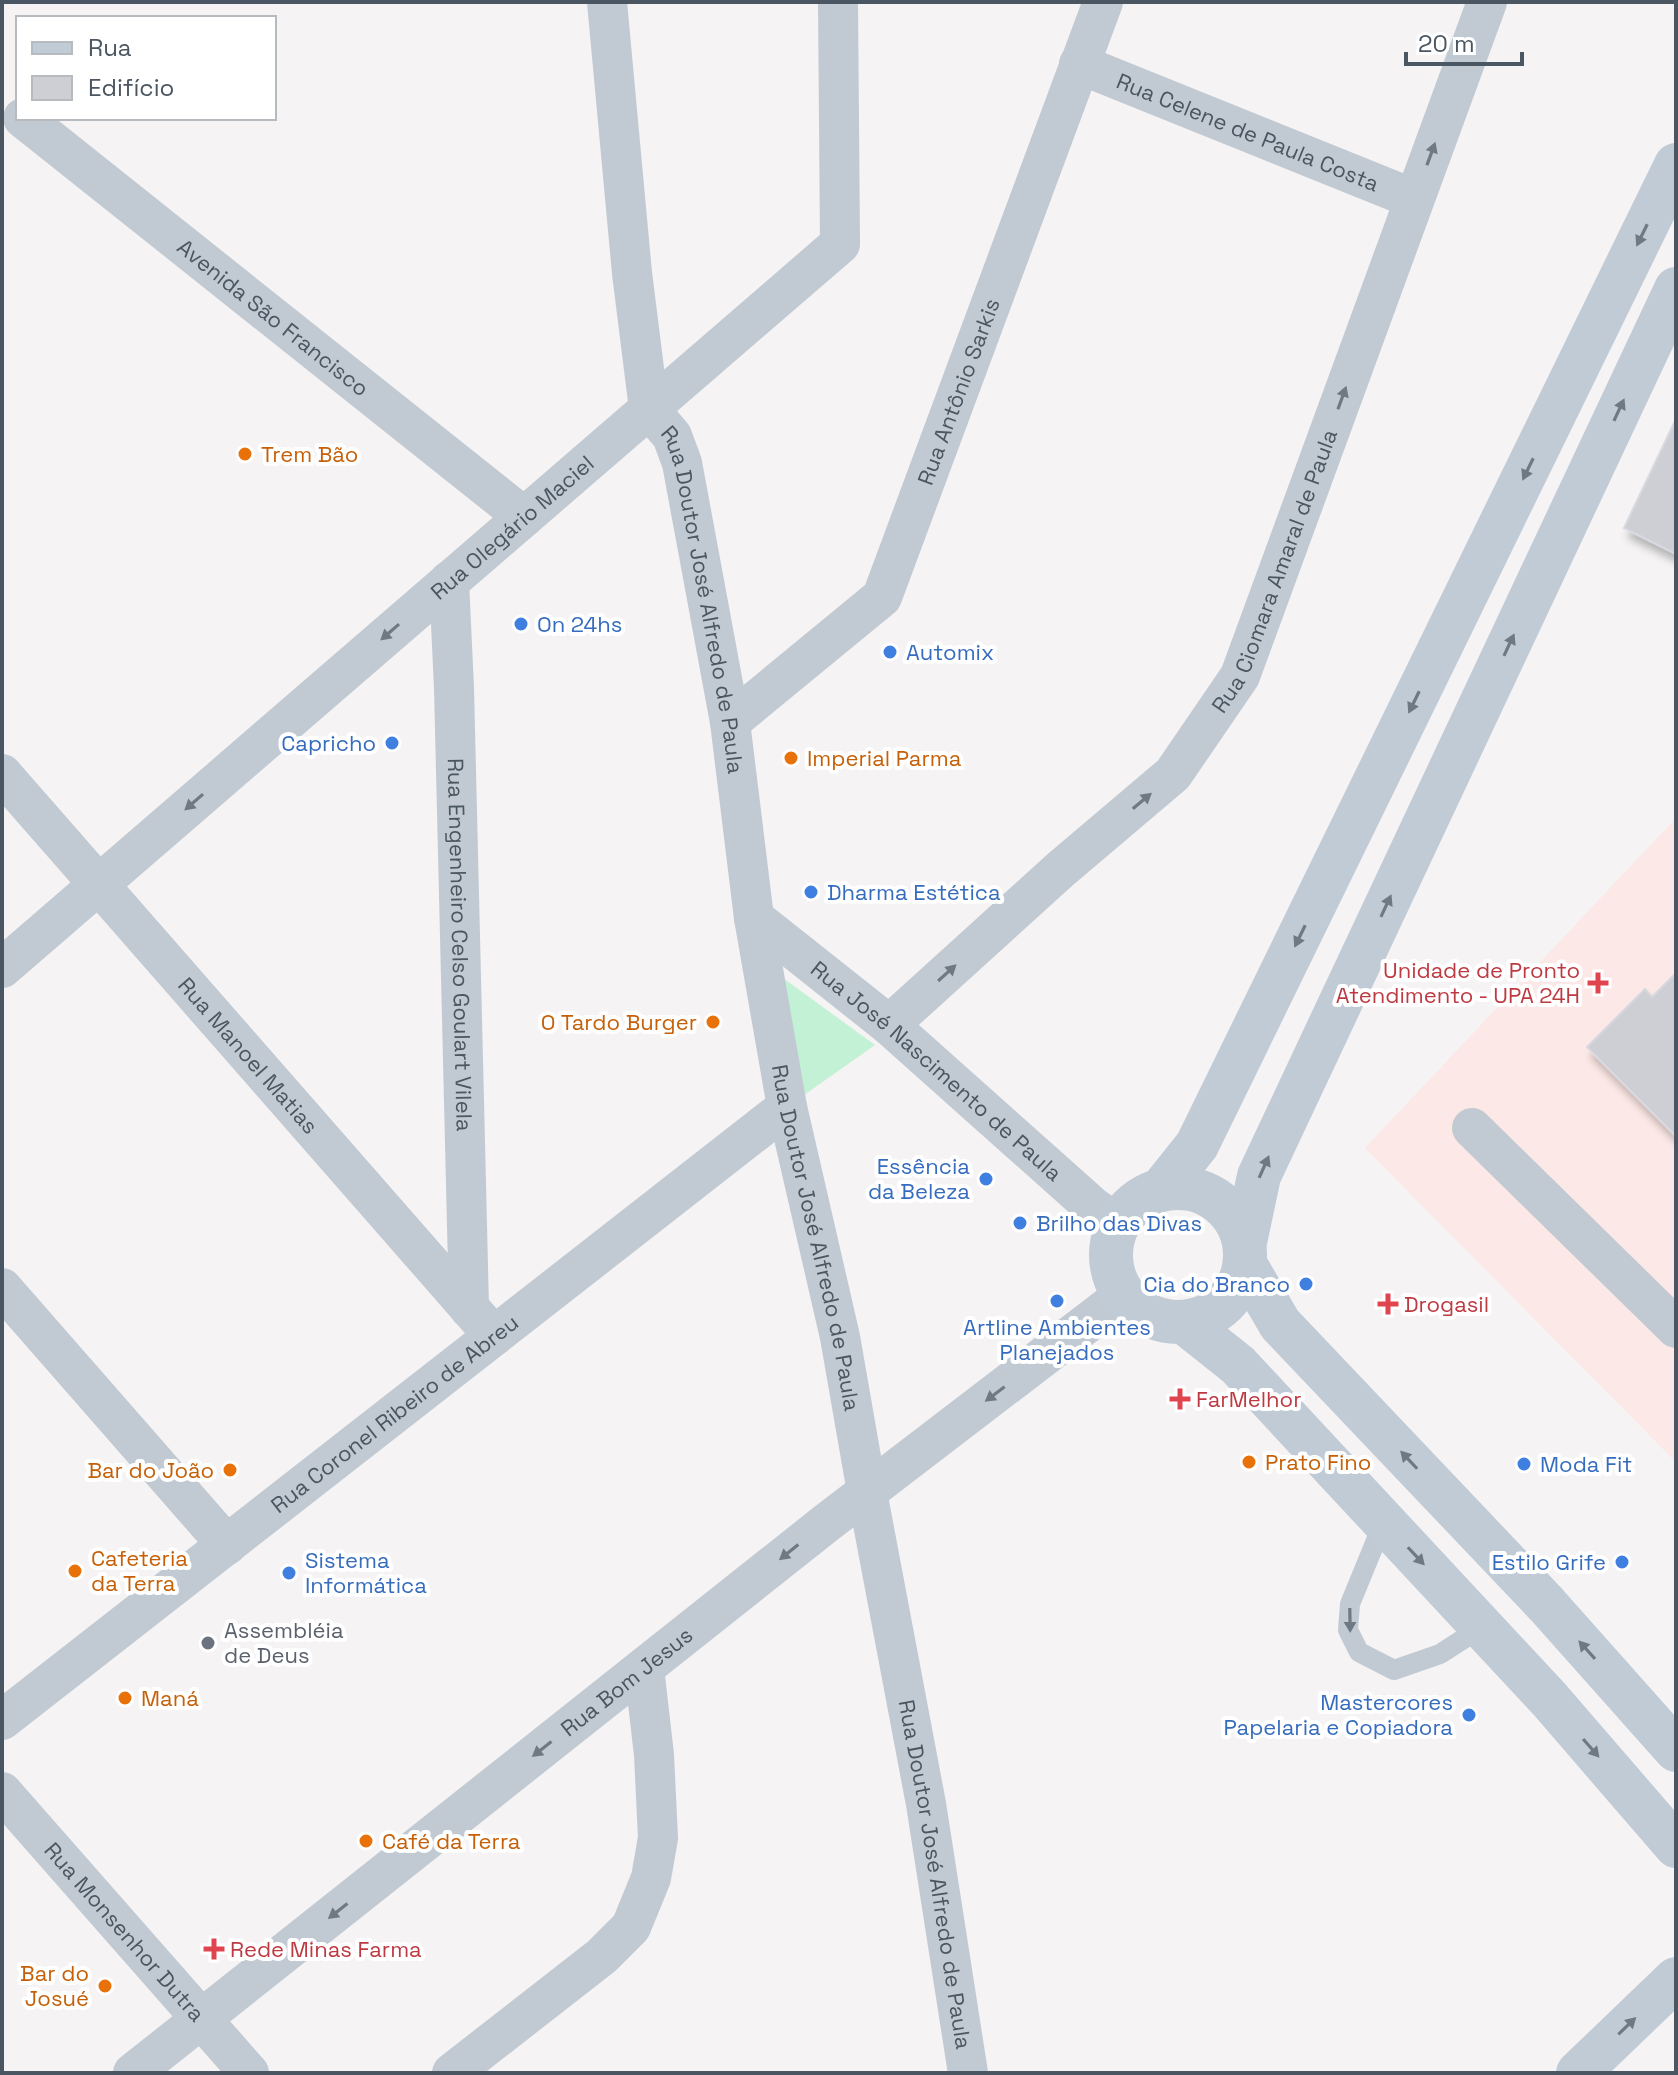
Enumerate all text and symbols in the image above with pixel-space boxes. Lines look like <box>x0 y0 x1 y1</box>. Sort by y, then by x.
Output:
legend <box>16 16 276 120</box>
scale bar <box>1406 16 1522 66</box>
text: 20 m <box>1418 28 1475 59</box>
text: Rua <box>88 32 132 63</box>
street label: Rua Celene de Paula Costa <box>1112 67 1384 198</box>
text: Edifício <box>88 72 174 103</box>
one-way arrow <box>1425 142 1438 166</box>
one-way arrow <box>1635 224 1649 247</box>
street label: Avenida São Francisco <box>172 232 375 402</box>
street label: Rua Antônio Sarkis <box>911 294 1006 489</box>
one-way arrow <box>1336 386 1348 410</box>
one-way arrow <box>1612 398 1626 422</box>
street label: Rua Doutor José Alfredo de Paula <box>655 420 750 776</box>
street label: Rua Ciomara Amaral de Paula <box>1205 425 1343 718</box>
place label: Trem Bão <box>261 440 358 468</box>
marker: Trem Bão <box>236 445 254 463</box>
street label: Rua Olegário Maciel <box>425 449 599 606</box>
one-way arrow <box>1521 457 1535 480</box>
place label: On 24hs <box>537 610 622 638</box>
marker: On 24hs <box>512 615 530 633</box>
one-way arrow <box>381 623 401 640</box>
one-way arrow <box>1502 634 1516 657</box>
place label: Automix <box>906 638 994 666</box>
marker: Automix <box>881 643 899 661</box>
one-way arrow <box>1407 691 1421 714</box>
place label: Capricho <box>281 729 376 757</box>
marker: Capricho <box>383 734 401 752</box>
place label: Imperial Parma <box>807 744 962 772</box>
marker: Imperial Parma <box>782 749 800 767</box>
street label: Rua Engenheiro Celso Goulart Vilela <box>442 758 479 1132</box>
one-way arrow <box>184 793 203 811</box>
one-way arrow <box>1131 793 1151 810</box>
place label: Dharma Estética <box>827 878 1001 906</box>
marker: Dharma Estética <box>802 883 820 901</box>
one-way arrow <box>1380 894 1393 918</box>
one-way arrow <box>1293 925 1306 948</box>
street label: Rua José Nascimento de Paula <box>805 954 1068 1187</box>
place label: Unidade de Pronto Atendimento - UPA 24H <box>1336 956 1580 1009</box>
one-way arrow <box>937 964 956 982</box>
street label: Rua Manoel Matias <box>172 971 324 1140</box>
marker: Unidade de Pronto Atendimento - UPA 24H <box>1587 972 1609 994</box>
place label: O Tardo Burger <box>541 1008 697 1036</box>
marker: O Tardo Burger <box>704 1013 722 1031</box>
street label: Rua Doutor José Alfredo de Paula <box>766 1062 867 1413</box>
place label: Essência da Beleza <box>868 1152 970 1205</box>
one-way arrow <box>1258 1155 1271 1179</box>
marker: Essência da Beleza <box>977 1170 995 1188</box>
place label: Brilho das Divas <box>1036 1209 1202 1237</box>
marker: Brilho das Divas <box>1011 1214 1029 1232</box>
place label: Cia do Branco <box>1143 1270 1290 1298</box>
marker: Cia do Branco <box>1297 1275 1315 1293</box>
place label: Drogasil <box>1404 1290 1489 1318</box>
marker: Artline Ambientes Planejados <box>1048 1292 1066 1310</box>
marker: Drogasil <box>1379 1295 1397 1313</box>
street label: Rua Coronel Ribeiro de Abreu <box>265 1308 524 1519</box>
place label: Artline Ambientes Planejados <box>963 1313 1151 1366</box>
one-way arrow <box>985 1385 1005 1401</box>
place label: FarMelhor <box>1196 1385 1301 1413</box>
marker: FarMelhor <box>1171 1390 1189 1408</box>
place label: Prato Fino <box>1265 1448 1371 1476</box>
place label: Moda Fit <box>1540 1450 1633 1478</box>
one-way arrow <box>1401 1451 1419 1470</box>
marker: Prato Fino <box>1240 1453 1258 1471</box>
marker: Moda Fit <box>1515 1455 1533 1473</box>
place label: Bar do João <box>87 1456 214 1484</box>
marker: Bar do João <box>221 1461 239 1479</box>
place label: Cafeteria da Terra <box>91 1544 188 1597</box>
one-way arrow <box>779 1544 799 1560</box>
place label: Sistema Informática <box>305 1546 427 1599</box>
one-way arrow <box>1406 1546 1424 1565</box>
place label: Estilo Grife <box>1492 1548 1606 1576</box>
marker: Estilo Grife <box>1613 1553 1631 1571</box>
marker: Cafeteria da Terra <box>66 1562 84 1580</box>
marker: Sistema Informática <box>280 1564 298 1582</box>
one-way arrow <box>1344 1608 1356 1634</box>
place label: Assembléia de Deus <box>224 1616 344 1669</box>
street label: Rua Bom Jesus <box>555 1621 698 1742</box>
marker: Assembléia de Deus <box>199 1634 217 1652</box>
one-way arrow <box>1579 1641 1596 1661</box>
place label: Maná <box>141 1684 199 1712</box>
place label: Mastercores Papelaria e Copiadora <box>1224 1688 1453 1741</box>
marker: Maná <box>116 1689 134 1707</box>
street label: Rua Doutor José Alfredo de Paula <box>893 1697 978 2051</box>
marker: Mastercores Papelaria e Copiadora <box>1460 1706 1478 1724</box>
one-way arrow <box>1582 1737 1599 1757</box>
one-way arrow <box>532 1741 552 1757</box>
place label: Café da Terra <box>382 1827 521 1855</box>
marker: Café da Terra <box>357 1832 375 1850</box>
street label: Rua Monsenhor Dutra <box>38 1836 211 2027</box>
one-way arrow <box>328 1902 348 1919</box>
place label: Rede Minas Farma <box>230 1935 422 1963</box>
marker: Rede Minas Farma <box>205 1940 223 1958</box>
place label: Bar do Josué <box>20 1959 89 2012</box>
marker: Bar do Josué <box>96 1977 114 1995</box>
one-way arrow <box>1617 2017 1636 2036</box>

